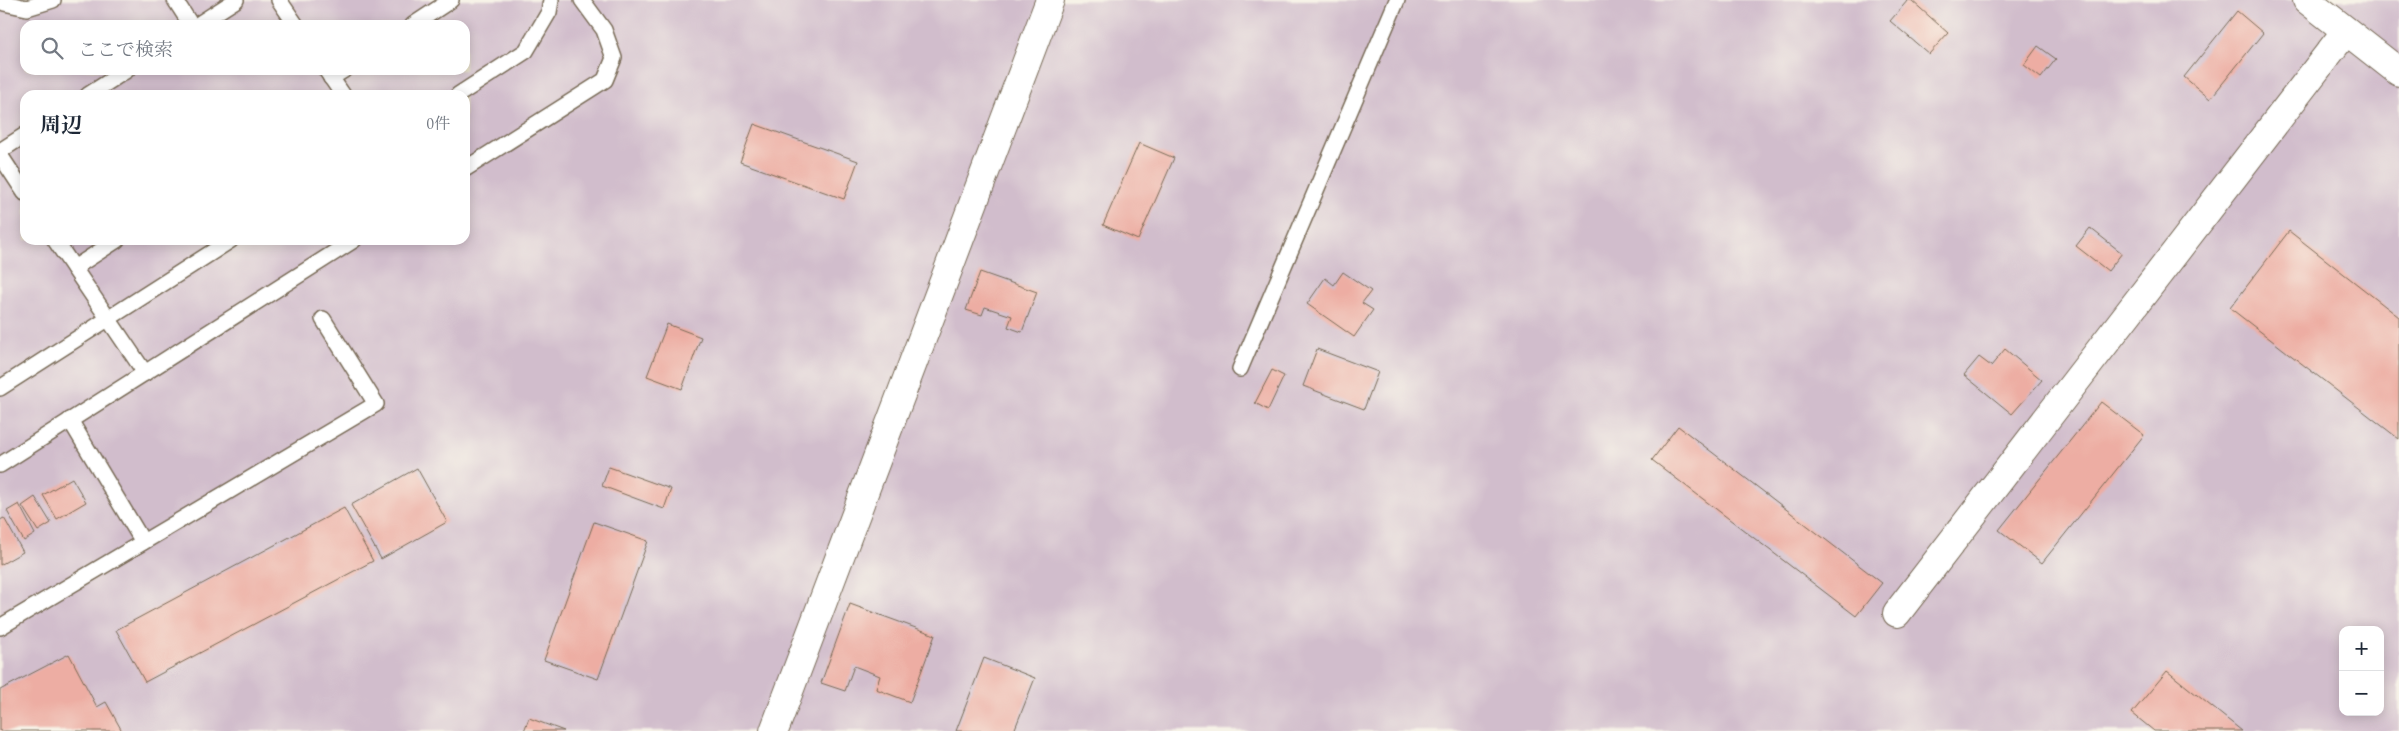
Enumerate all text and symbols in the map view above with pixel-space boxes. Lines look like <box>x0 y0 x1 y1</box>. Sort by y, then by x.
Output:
search box <box>20 20 470 75</box>
icon: search <box>38 34 66 62</box>
text: ここで検索 <box>78 37 173 62</box>
text: 周辺 <box>40 111 82 138</box>
text: 0件 <box>426 113 450 134</box>
map controls <box>2339 626 2384 716</box>
button: + <box>2339 626 2384 671</box>
button: − <box>2339 671 2384 716</box>

